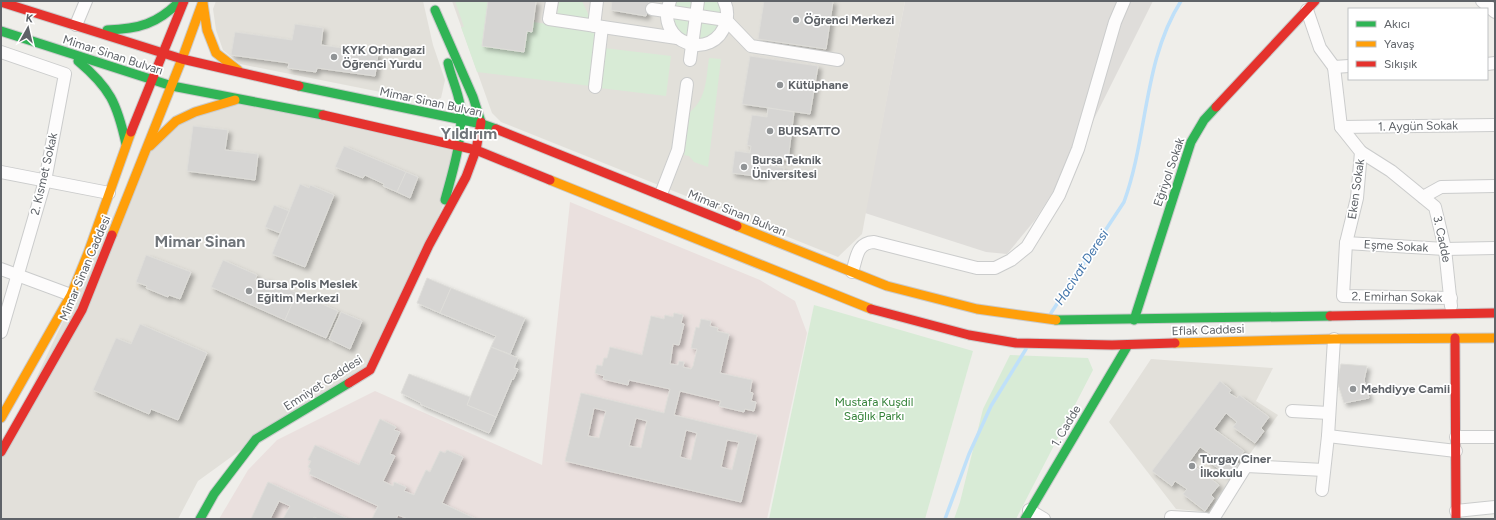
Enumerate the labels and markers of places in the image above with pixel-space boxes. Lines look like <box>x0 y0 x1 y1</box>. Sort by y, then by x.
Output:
place label: Öğrenci Merkezi <box>804 13 894 27</box>
marker: Öğrenci Merkezi <box>791 15 801 25</box>
place label: KYK Orhangazi Öğrenci Yurdu <box>342 43 425 71</box>
marker: KYK Orhangazi Öğrenci Yurdu <box>329 52 339 62</box>
place label: Kütüphane <box>788 78 849 92</box>
marker: Kütüphane <box>775 80 785 90</box>
place label: BURSATTO <box>778 124 841 138</box>
marker: BURSATTO <box>765 126 775 136</box>
place label: Bursa Teknik Üniversitesi <box>752 153 822 181</box>
marker: Bursa Teknik Üniversitesi <box>739 162 749 172</box>
place label: Bursa Polis Meslek Eğitim Merkezi <box>257 277 358 305</box>
marker: Bursa Polis Meslek Eğitim Merkezi <box>244 286 254 296</box>
place label: Mehdiyye Camii <box>1361 382 1450 396</box>
marker: Mehdiyye Camii <box>1348 384 1358 394</box>
place label: Turgay Ciner İlkokulu <box>1200 452 1271 480</box>
marker: Turgay Ciner İlkokulu <box>1187 461 1197 471</box>

